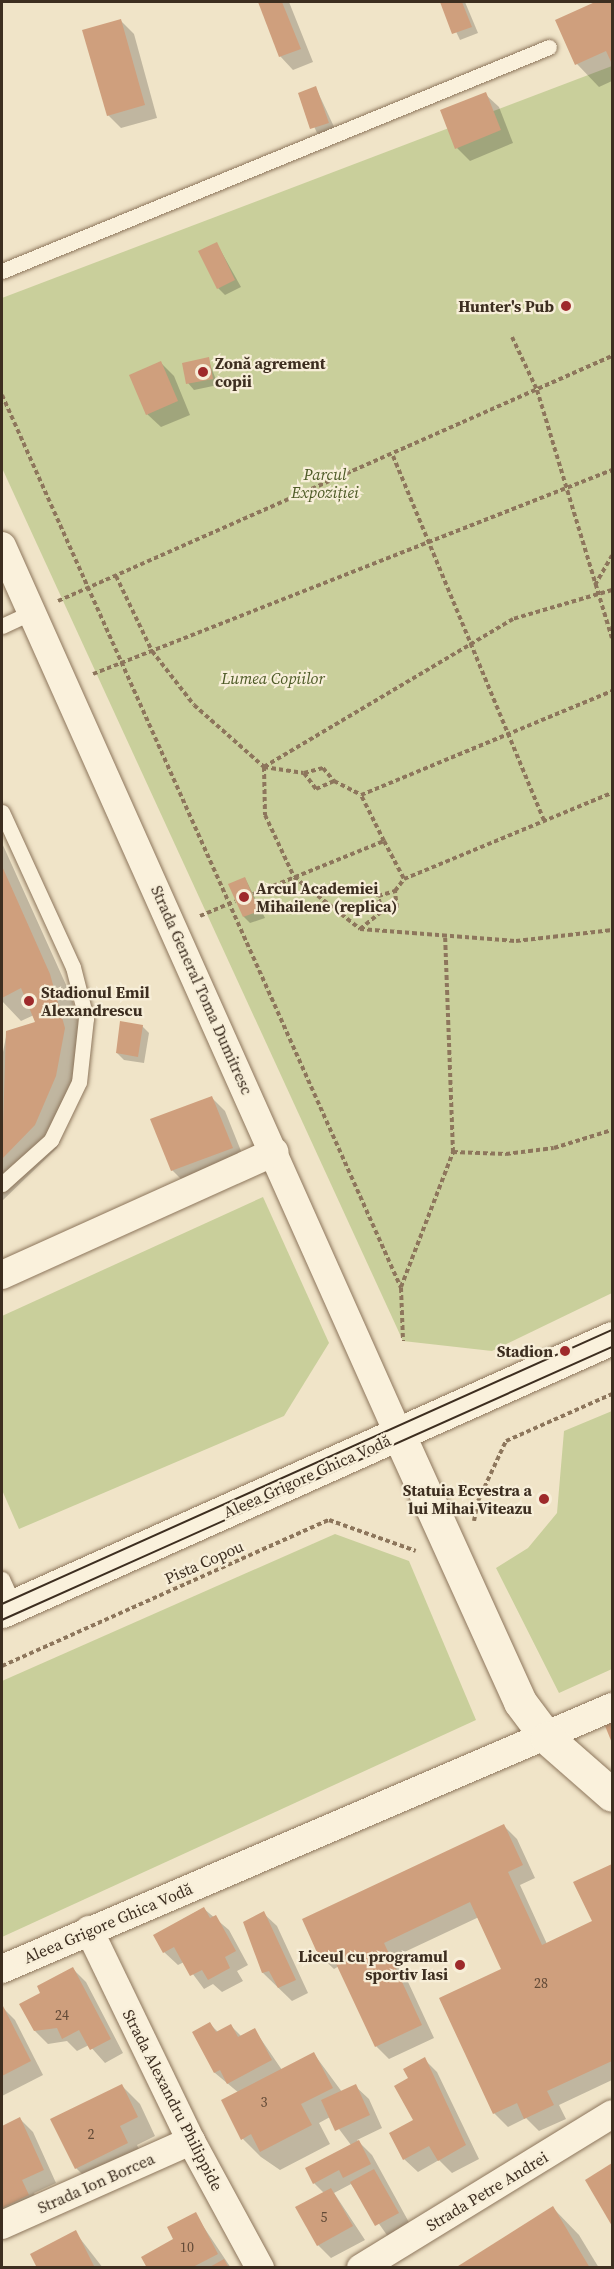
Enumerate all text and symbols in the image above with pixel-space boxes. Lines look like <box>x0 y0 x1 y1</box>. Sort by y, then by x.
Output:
place label: Hunter's Pub <box>458 296 554 316</box>
marker: Hunter's Pub <box>559 299 573 313</box>
place label: Zonă agrement copii <box>215 353 326 391</box>
marker: Zonă agrement copii <box>196 365 210 379</box>
park label: Parcul Expoziției <box>291 464 359 502</box>
park label: Lumea Copiilor <box>221 668 325 688</box>
place label: Arcul Academiei Mihailene (replica) <box>256 878 397 916</box>
street label: Strada General Toma Dumitresc <box>147 882 257 1098</box>
marker: Arcul Academiei Mihailene (replica) <box>237 890 251 904</box>
place label: Stadionul Emil Alexandrescu <box>41 982 150 1020</box>
marker: Stadionul Emil Alexandrescu <box>22 994 36 1008</box>
place label: Stadion <box>497 1341 553 1361</box>
marker: Stadion <box>558 1344 572 1358</box>
street label: Aleea Grigore Ghica Vodă <box>220 1430 394 1522</box>
place label: Statuia Ecvestra a lui Mihai Viteazu <box>403 1480 532 1518</box>
marker: Statuia Ecvestra a lui Mihai Viteazu <box>537 1492 551 1506</box>
street label: Pista Copou <box>162 1536 246 1588</box>
street label: Aleea Grigore Ghica Vodă <box>21 1879 195 1967</box>
place label: Liceul cu programul sportiv Iasi <box>298 1946 448 1984</box>
marker: Liceul cu programul sportiv Iasi <box>453 1958 467 1972</box>
house number: 28 <box>534 1975 548 1991</box>
street label: Strada Alexandru Philippide <box>119 2006 227 2194</box>
house number: 24 <box>55 2007 69 2023</box>
house number: 3 <box>261 2094 267 2110</box>
house number: 2 <box>88 2126 94 2142</box>
street label: Strada Petre Andrei <box>423 2147 551 2235</box>
street label: Strada Ion Borcea <box>35 2149 157 2217</box>
house number: 5 <box>321 2209 327 2225</box>
house number: 10 <box>180 2239 194 2255</box>

